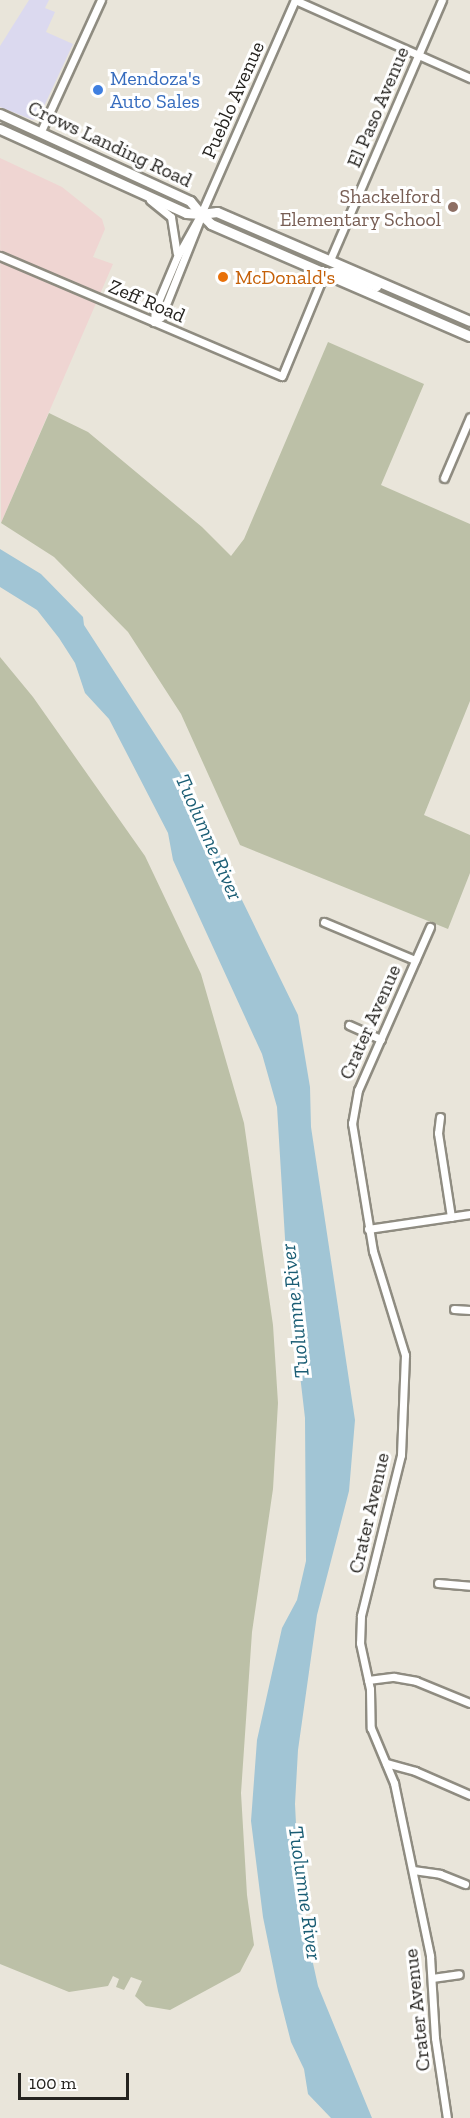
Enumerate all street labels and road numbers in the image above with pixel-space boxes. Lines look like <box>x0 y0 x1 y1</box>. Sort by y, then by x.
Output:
street label: Pueblo Avenue <box>196 37 270 163</box>
street label: El Paso Avenue <box>342 43 414 171</box>
street label: Crows Landing Road <box>24 95 196 193</box>
street label: Zeff Road <box>105 274 189 328</box>
street label: Crater Avenue <box>334 960 406 1084</box>
street label: Crater Avenue <box>343 1450 395 1576</box>
street label: Crater Avenue <box>399 1947 435 2073</box>

